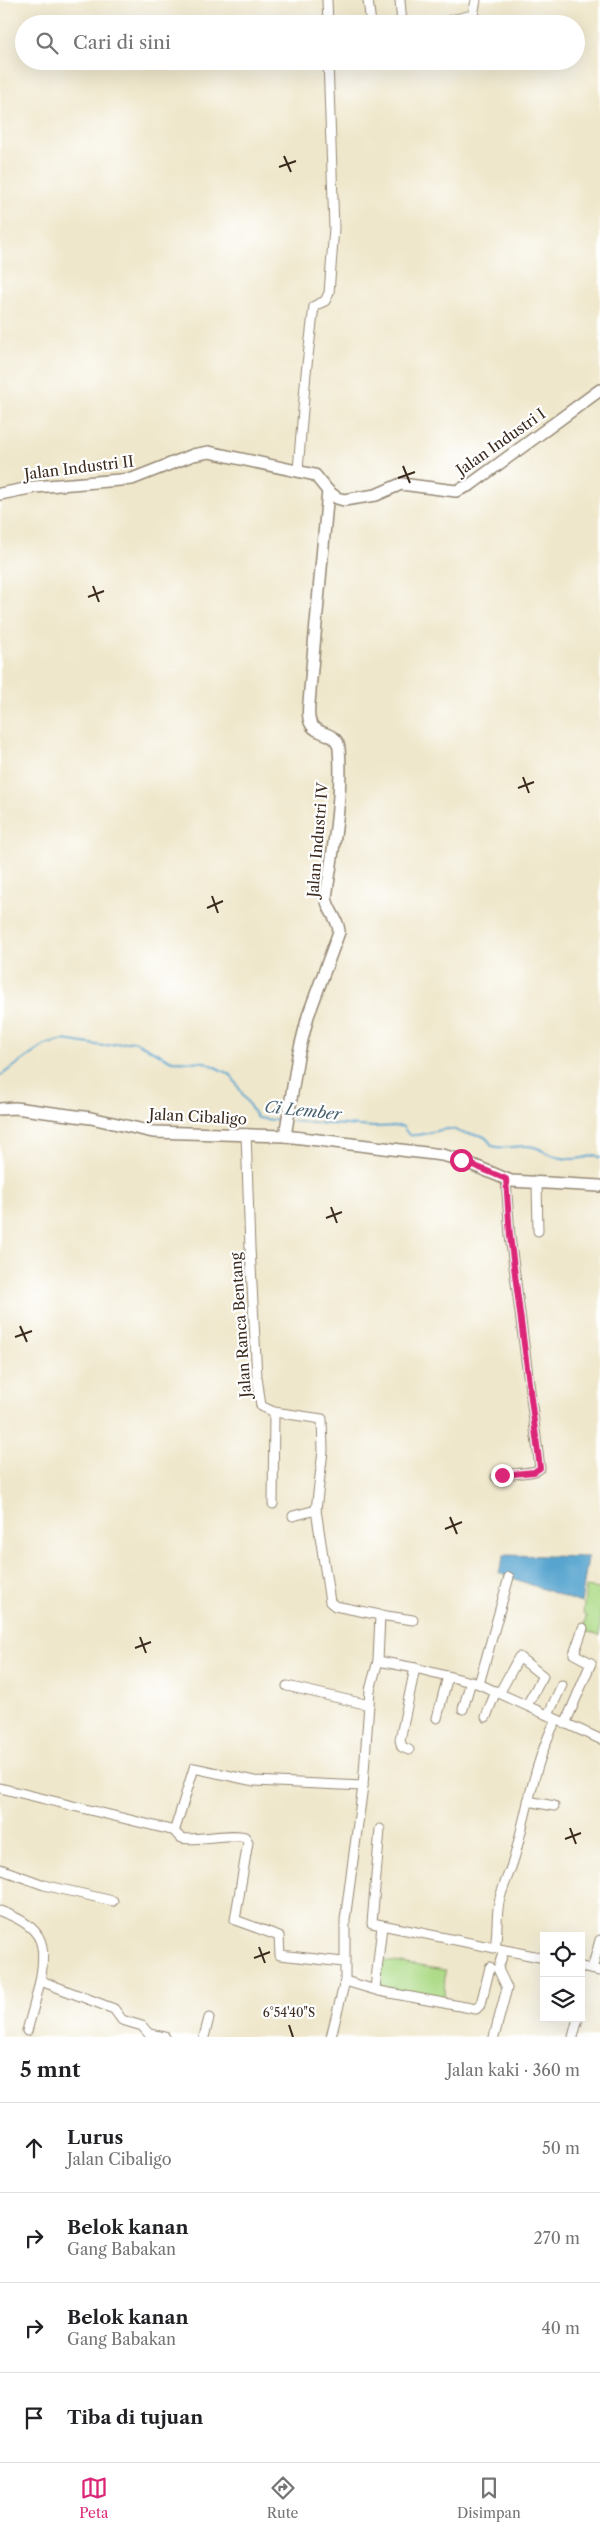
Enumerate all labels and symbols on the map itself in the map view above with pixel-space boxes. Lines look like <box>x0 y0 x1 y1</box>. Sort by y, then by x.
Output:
street label: Jalan Industri I <box>451 404 549 480</box>
street label: Jalan Industri II <box>21 451 135 484</box>
street label: Jalan Industri IV <box>303 781 332 900</box>
water label: Ci Lember <box>264 1096 344 1124</box>
street label: Jalan Cibaligo <box>147 1104 247 1129</box>
route start <box>450 1149 473 1172</box>
street label: Jalan Ranca Bentang <box>226 1252 255 1400</box>
route end <box>491 1464 514 1487</box>
text: 6°54'40"S <box>263 2005 315 2020</box>

